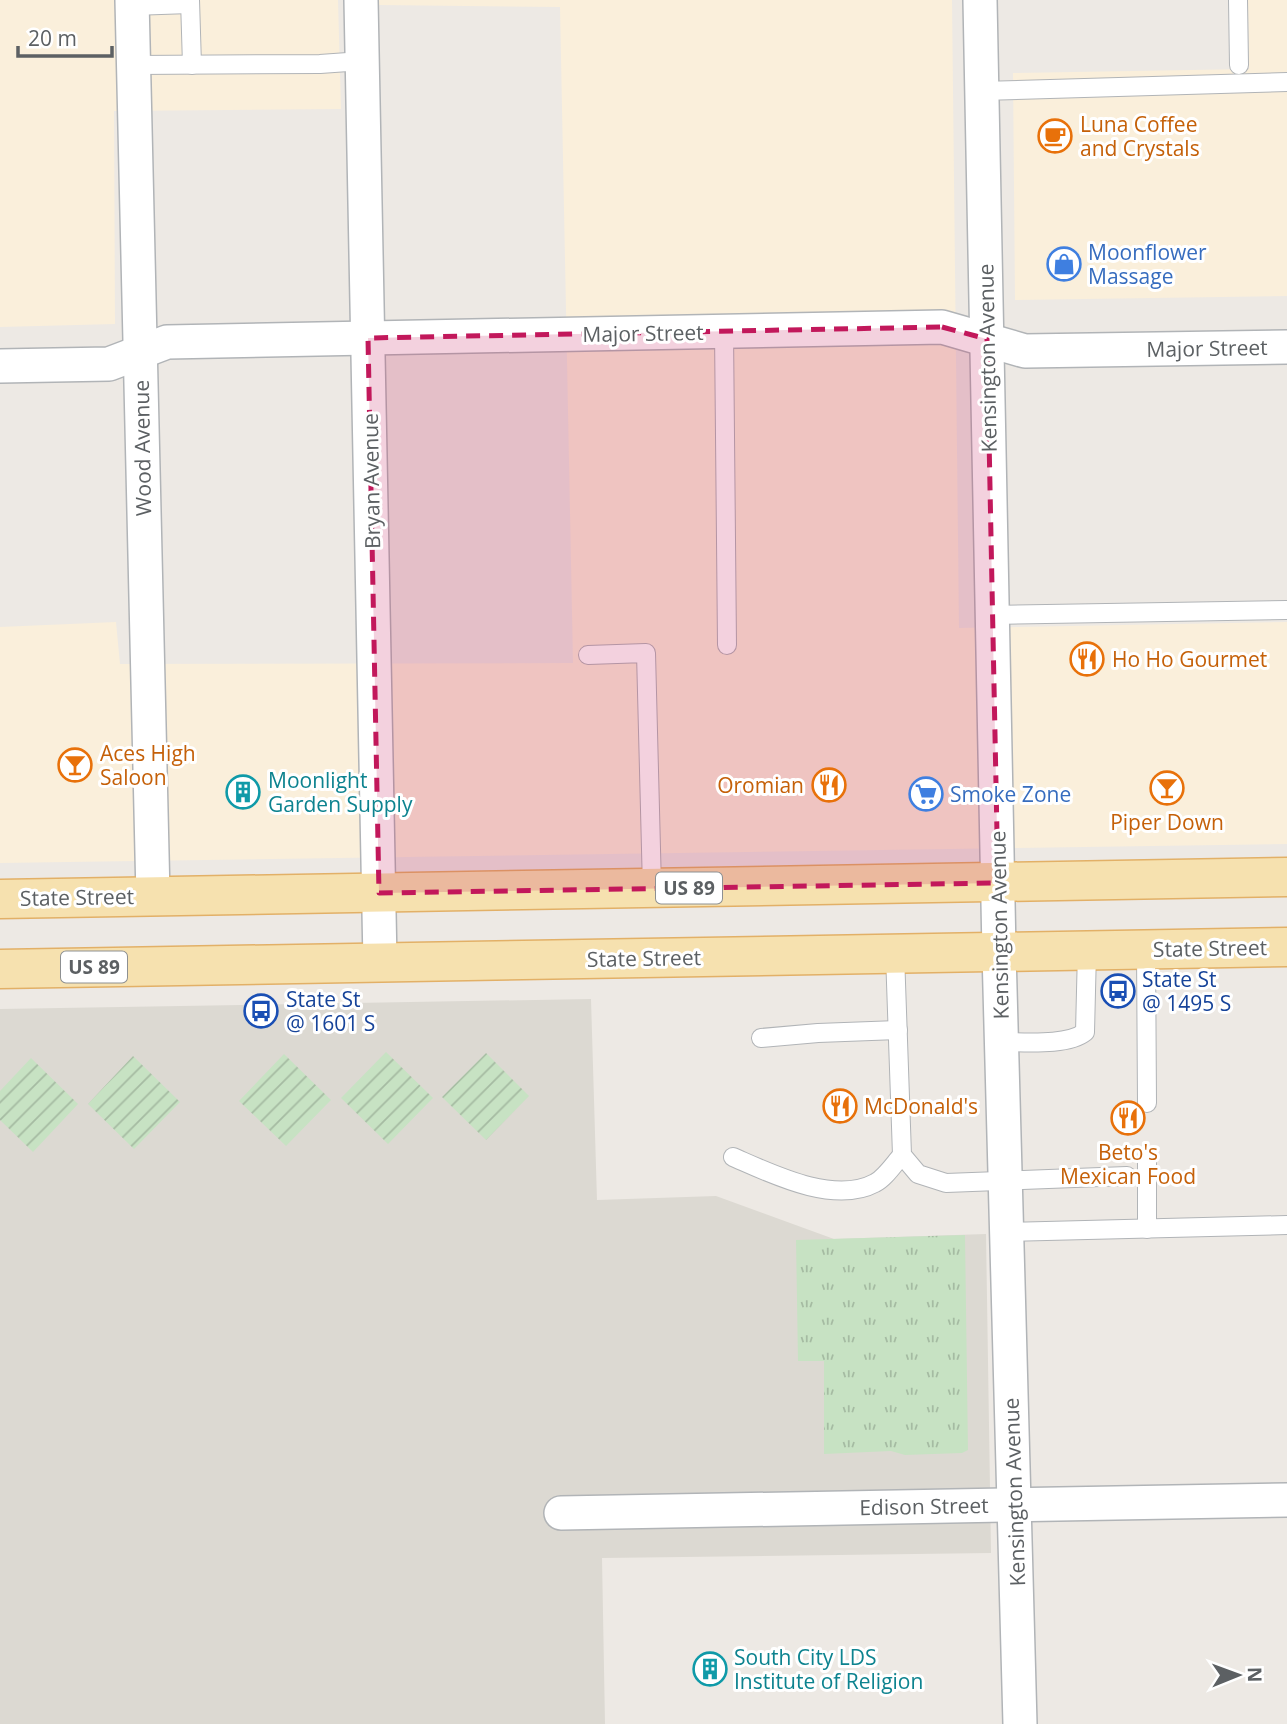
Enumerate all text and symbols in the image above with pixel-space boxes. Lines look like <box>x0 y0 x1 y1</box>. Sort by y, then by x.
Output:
scale bar <box>18 14 112 58</box>
text: 20 m <box>28 24 77 52</box>
place label: Luna Coffee and Crystals <box>1080 110 1200 162</box>
cafe icon: Luna Coffee and Crystals <box>1036 117 1074 155</box>
place label: Moonflower Massage <box>1088 238 1207 290</box>
shop icon: Moonflower Massage <box>1045 245 1083 283</box>
street label: Kensington Avenue <box>971 263 1003 453</box>
street label: Major Street <box>582 318 704 348</box>
street label: Major Street <box>1146 333 1268 363</box>
street label: Wood Avenue <box>127 380 157 516</box>
street label: Bryan Avenue <box>356 413 386 549</box>
restaurant icon: Ho Ho Gourmet <box>1068 640 1106 678</box>
place label: Ho Ho Gourmet <box>1112 645 1267 673</box>
place label: Aces High Saloon <box>100 739 196 791</box>
bar icon: Aces High Saloon <box>56 746 94 784</box>
place label: Moonlight Garden Supply <box>268 766 413 818</box>
restaurant icon: Oromian <box>810 766 848 804</box>
bar icon: Piper Down <box>1148 769 1186 807</box>
place label: Oromian <box>717 771 804 799</box>
building icon: Moonlight Garden Supply <box>224 773 262 811</box>
supermarket icon: Smoke Zone <box>907 775 945 813</box>
place label: Smoke Zone <box>950 780 1071 808</box>
place label: Piper Down <box>1110 808 1224 836</box>
street label: Kensington Avenue <box>983 830 1015 1020</box>
road number: US 89 <box>656 873 722 904</box>
street label: State Street <box>20 882 134 912</box>
street label: State Street <box>1153 933 1267 963</box>
street label: State Street <box>587 943 701 973</box>
road number: US 89 <box>61 951 127 982</box>
place label: State St @ 1495 S <box>1142 965 1231 1017</box>
bus stop icon: State St @ 1495 S <box>1099 972 1137 1010</box>
place label: State St @ 1601 S <box>286 985 375 1037</box>
bus stop icon: State St @ 1601 S <box>242 992 280 1030</box>
restaurant icon: McDonald's <box>821 1087 859 1125</box>
place label: McDonald's <box>864 1092 978 1120</box>
restaurant icon: Beto's Mexican Food <box>1109 1099 1147 1137</box>
place label: Beto's Mexican Food <box>1060 1138 1196 1190</box>
street label: Kensington Avenue <box>997 1397 1031 1587</box>
street label: Edison Street <box>859 1491 989 1521</box>
north arrow <box>1203 1640 1273 1710</box>
place label: South City LDS Institute of Religion <box>734 1643 923 1695</box>
building icon: South City LDS Institute of Religion <box>691 1650 729 1688</box>
text: N <box>1242 1667 1268 1683</box>

